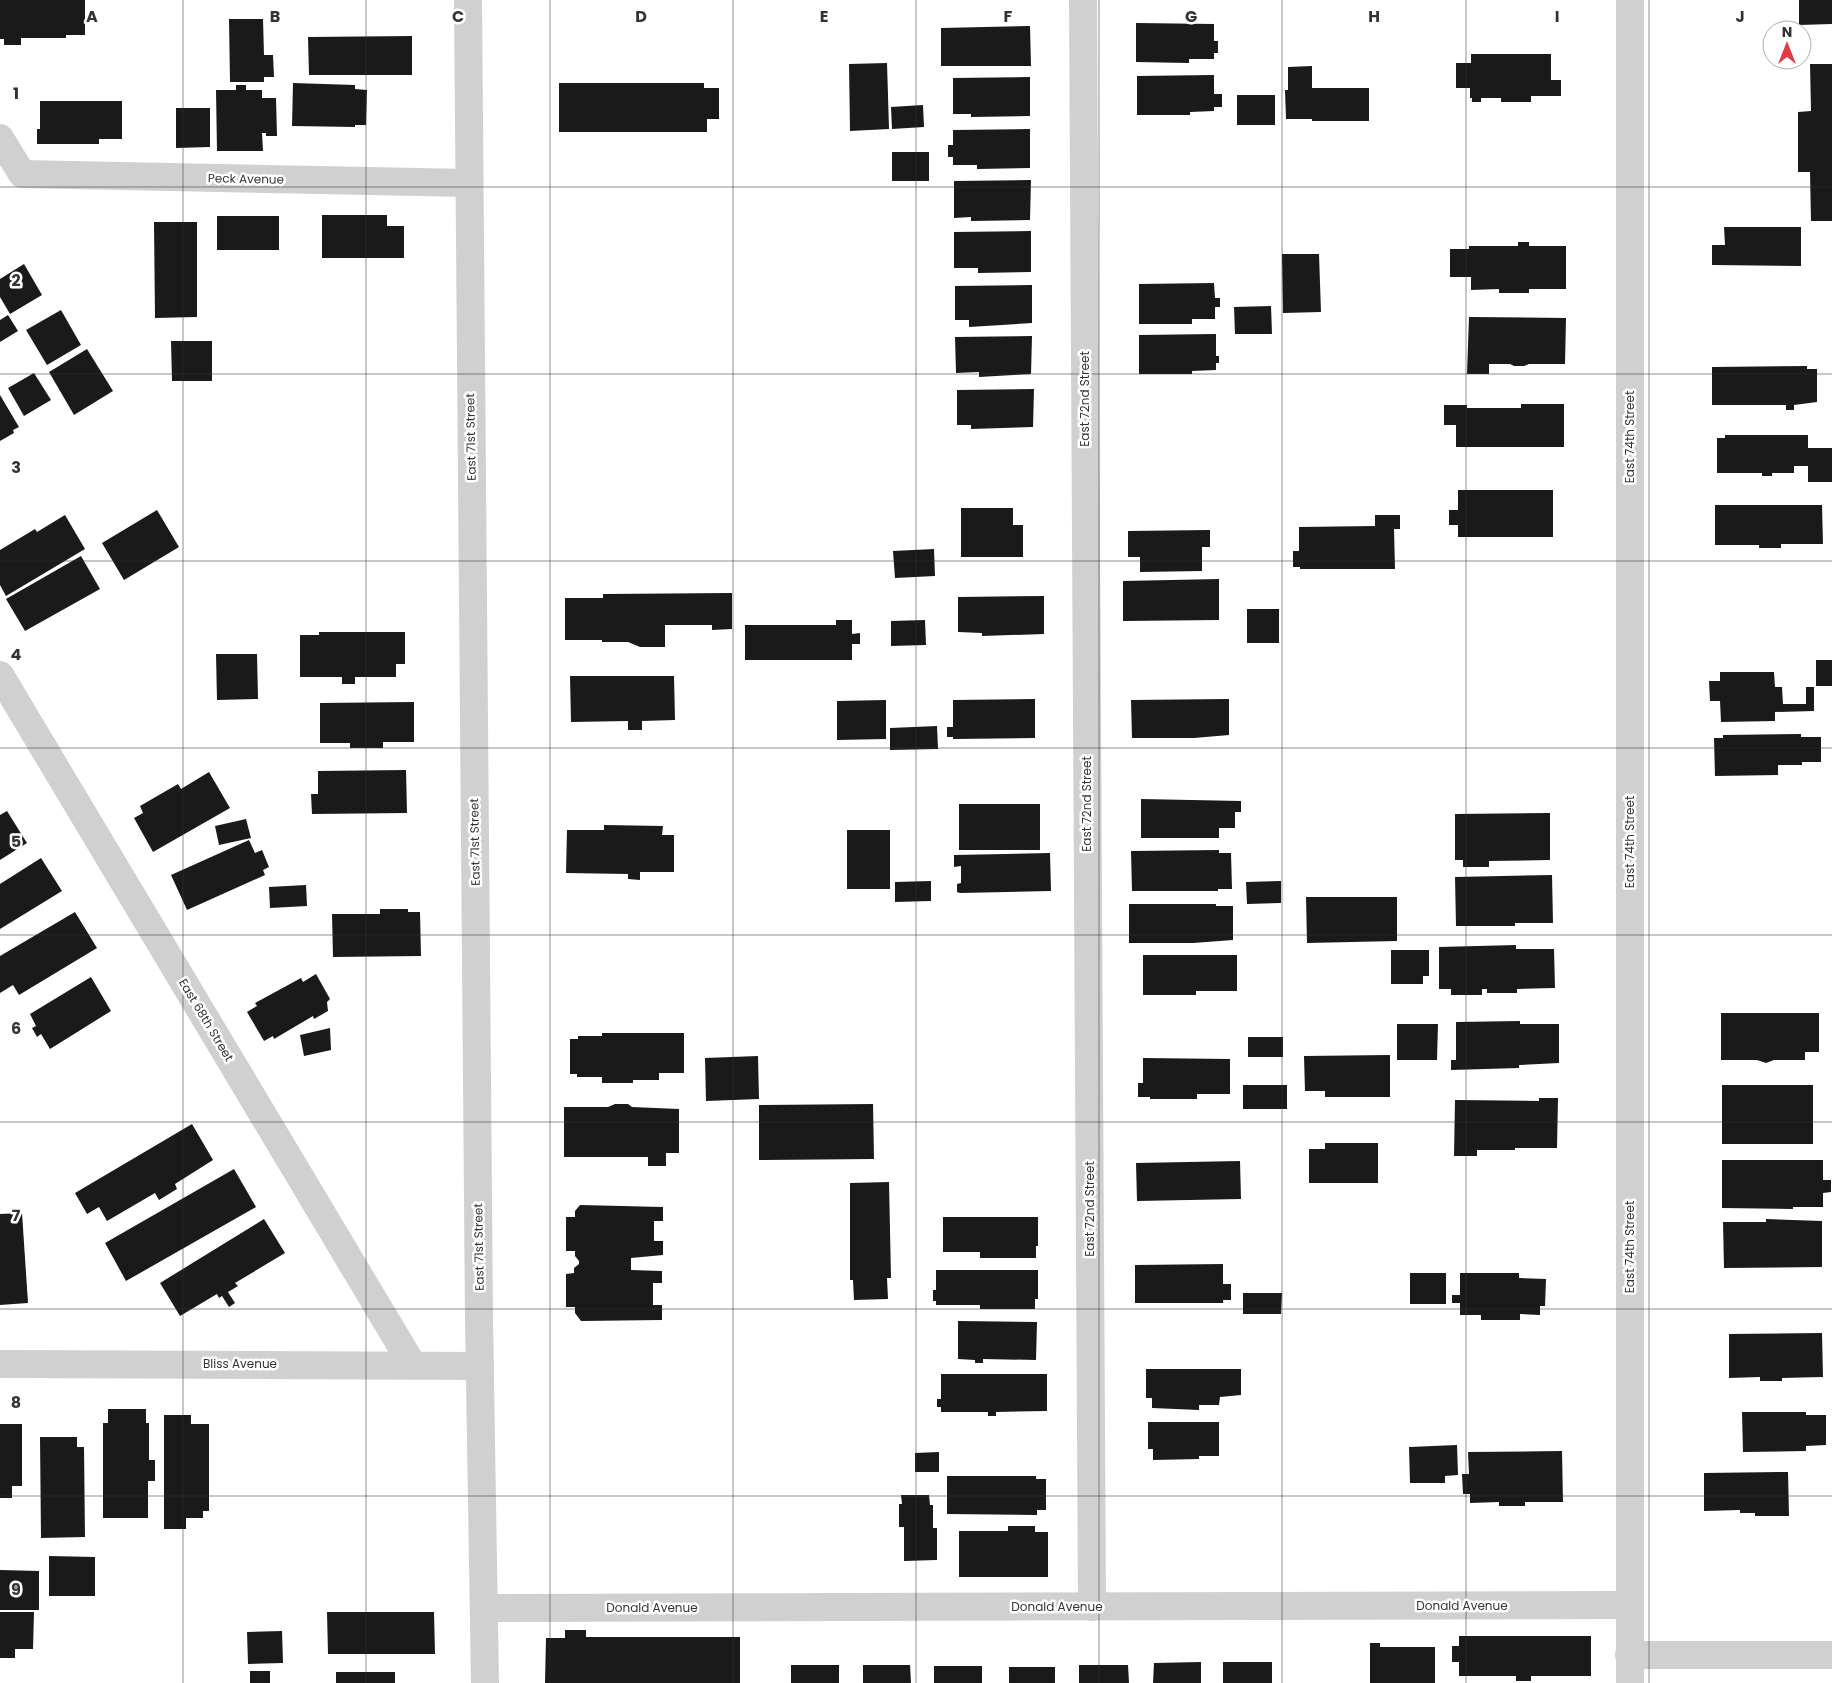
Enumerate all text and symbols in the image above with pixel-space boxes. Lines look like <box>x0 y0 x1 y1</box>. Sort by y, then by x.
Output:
text: A <box>86 5 98 28</box>
text: B <box>270 5 280 28</box>
text: C <box>452 5 464 28</box>
text: D <box>635 5 647 28</box>
text: E <box>820 5 828 28</box>
text: F <box>1004 5 1013 28</box>
text: G <box>1185 5 1197 28</box>
text: H <box>1368 5 1380 28</box>
text: I <box>1555 5 1559 28</box>
text: J <box>1735 5 1745 28</box>
north arrow <box>1762 20 1812 70</box>
text: N <box>1782 22 1792 42</box>
text: 1 <box>13 82 19 105</box>
street label: Peck Avenue <box>208 169 284 188</box>
text: 2 <box>11 269 21 292</box>
street label: East 72nd Street <box>1076 351 1093 447</box>
street label: East 74th Street <box>1621 391 1638 483</box>
street label: East 71st Street <box>461 393 480 481</box>
text: 3 <box>11 456 21 479</box>
text: 4 <box>11 643 22 666</box>
street label: East 72nd Street <box>1078 756 1095 852</box>
street label: East 74th Street <box>1621 796 1638 888</box>
street label: East 71st Street <box>465 798 484 886</box>
text: 5 <box>11 830 21 853</box>
street label: East 68th Street <box>175 975 238 1064</box>
text: 6 <box>11 1017 21 1040</box>
street label: East 72nd Street <box>1081 1161 1098 1257</box>
street label: East 74th Street <box>1621 1201 1638 1293</box>
street label: East 71st Street <box>469 1203 488 1291</box>
text: 7 <box>12 1204 21 1227</box>
street label: Bliss Avenue <box>203 1355 277 1372</box>
text: 8 <box>11 1391 21 1414</box>
text: 9 <box>11 1578 21 1601</box>
street label: Donald Avenue <box>1416 1597 1508 1614</box>
street label: Donald Avenue <box>1011 1598 1103 1615</box>
street label: Donald Avenue <box>606 1599 698 1616</box>

